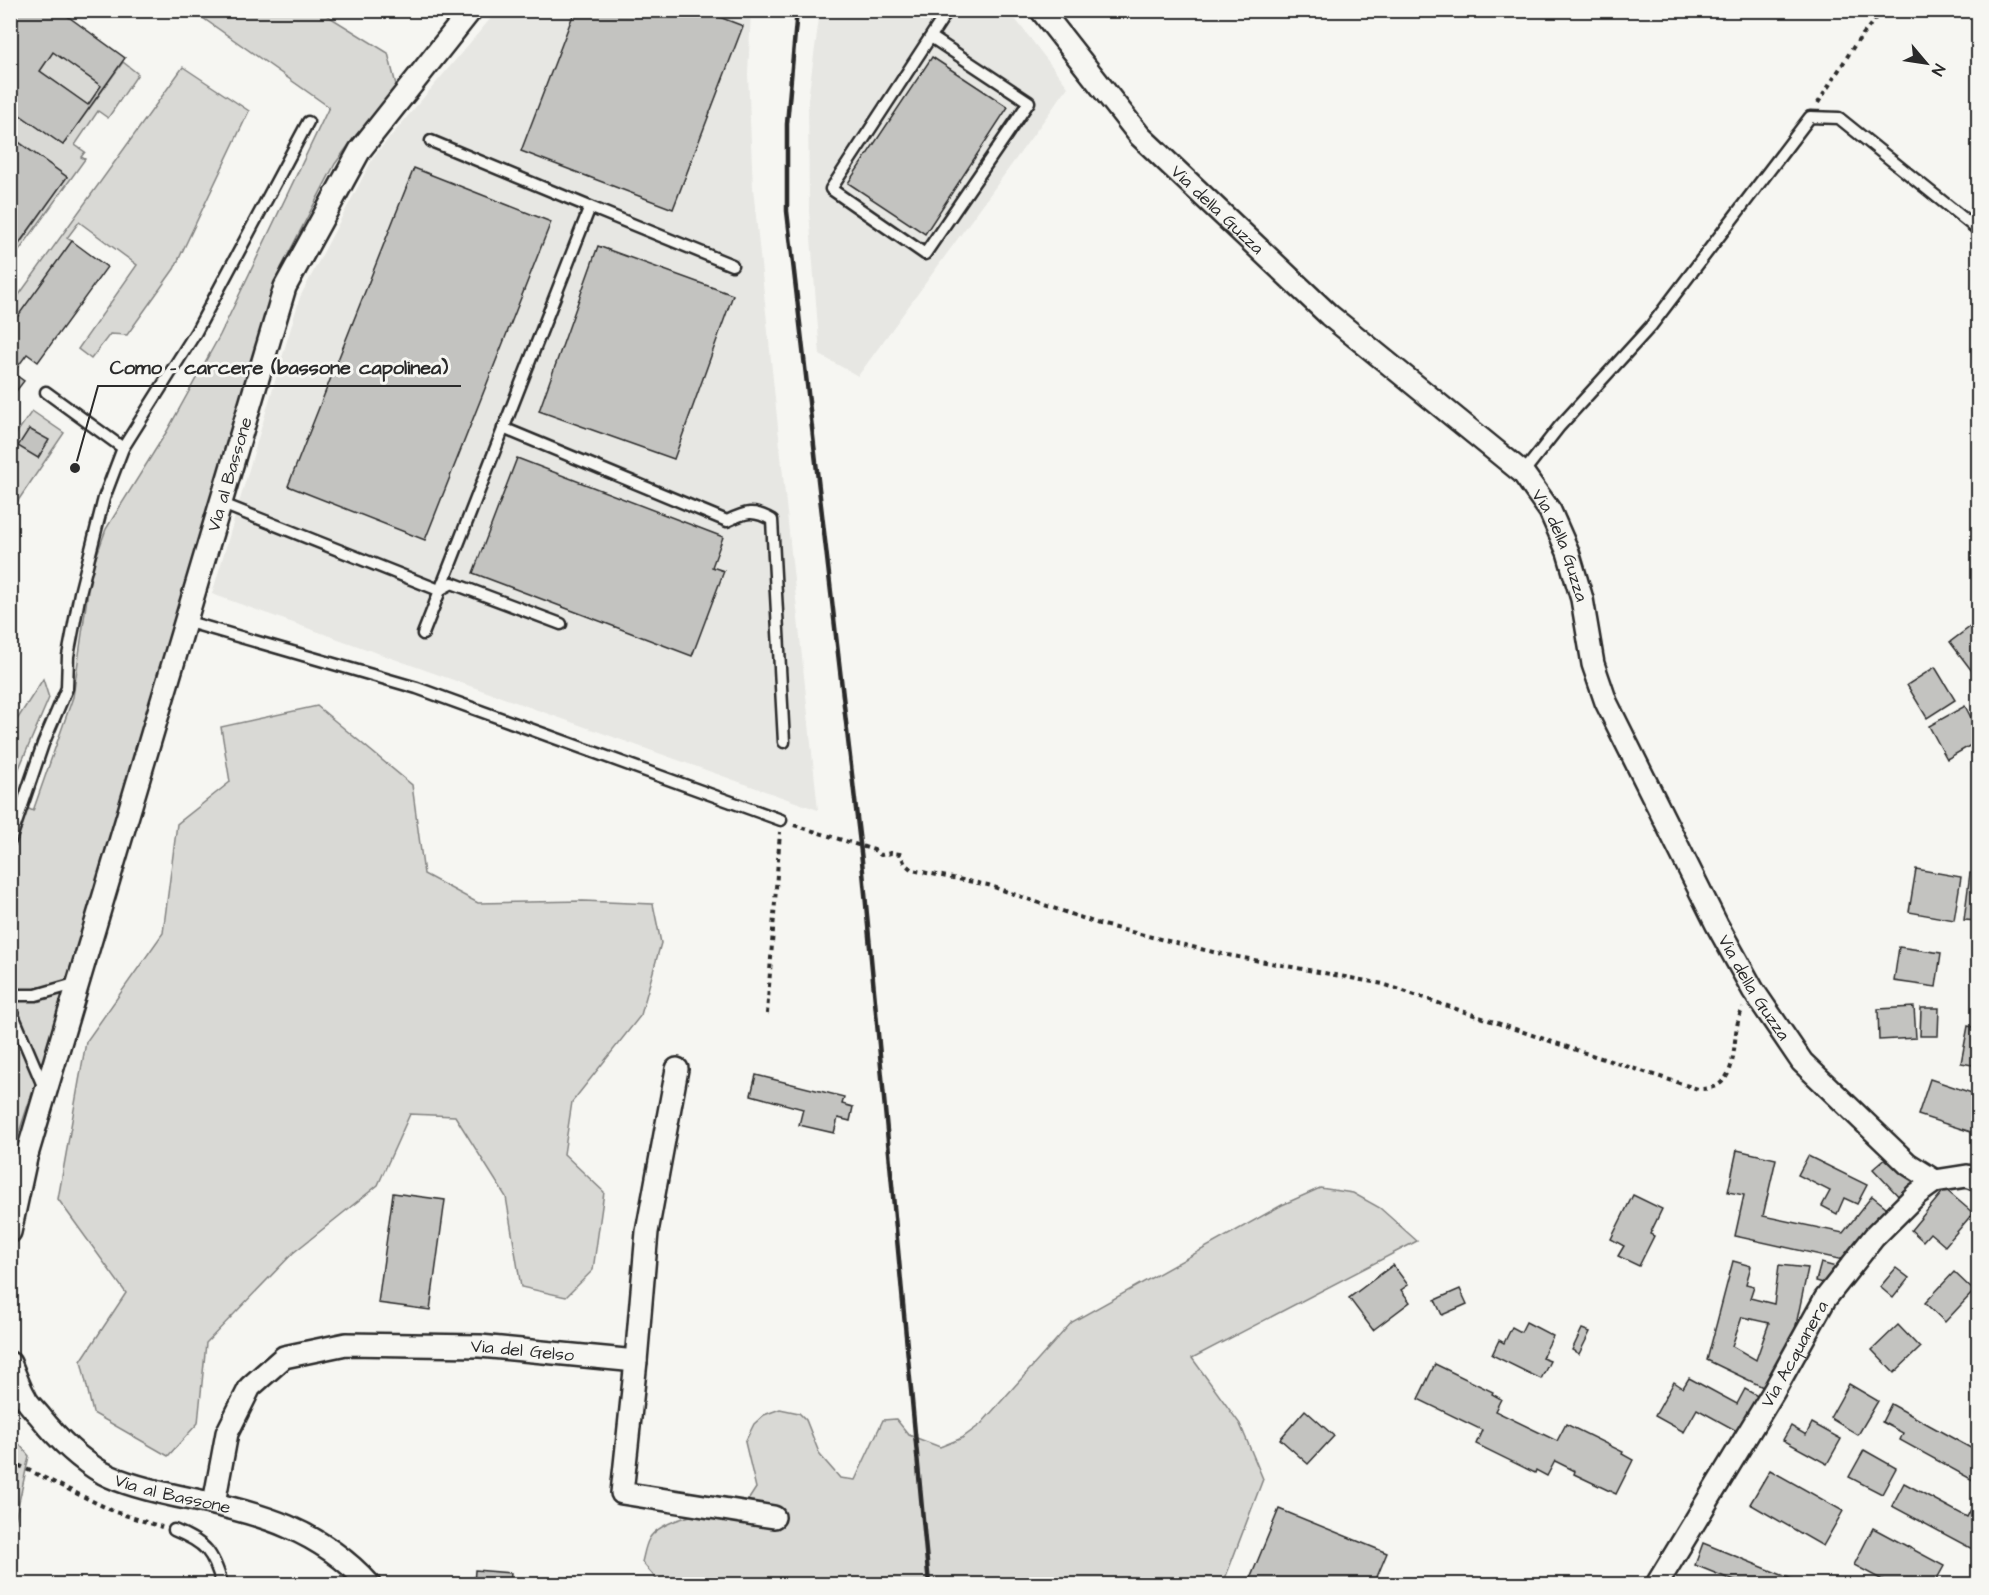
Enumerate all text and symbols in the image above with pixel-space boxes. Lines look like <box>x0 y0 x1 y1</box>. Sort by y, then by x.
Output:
north arrow <box>1896 33 1956 93</box>
text: N <box>1926 60 1950 80</box>
street label: Via della Guzza <box>1165 159 1269 260</box>
callout: Como - carcere (bassone capolinea) <box>98 348 461 386</box>
text: Como - carcere (bassone capolinea) <box>110 354 448 382</box>
street label: Via al Bassone <box>201 414 259 535</box>
street label: Via della Guzza <box>1525 484 1594 605</box>
street label: Via della Guzza <box>1712 930 1796 1046</box>
street label: Via Acquanera <box>1755 1296 1835 1412</box>
street label: Via del Gelso <box>471 1334 575 1368</box>
street label: Via al Bassone <box>111 1468 233 1520</box>

